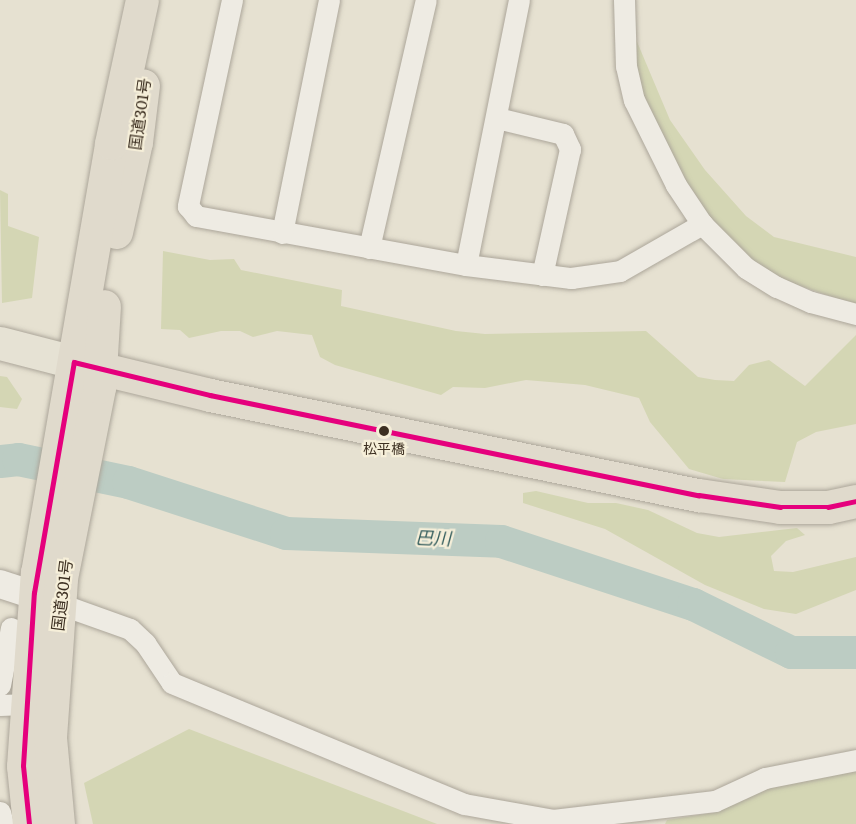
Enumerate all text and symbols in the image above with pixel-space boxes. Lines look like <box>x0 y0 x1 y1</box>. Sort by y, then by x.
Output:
street label: 国道301号 <box>124 77 154 151</box>
marker: 松平橋 <box>378 425 390 437</box>
place label: 松平橋 <box>363 440 405 456</box>
water label: 巴川 <box>415 527 451 549</box>
street label: 国道301号 <box>47 558 75 632</box>

